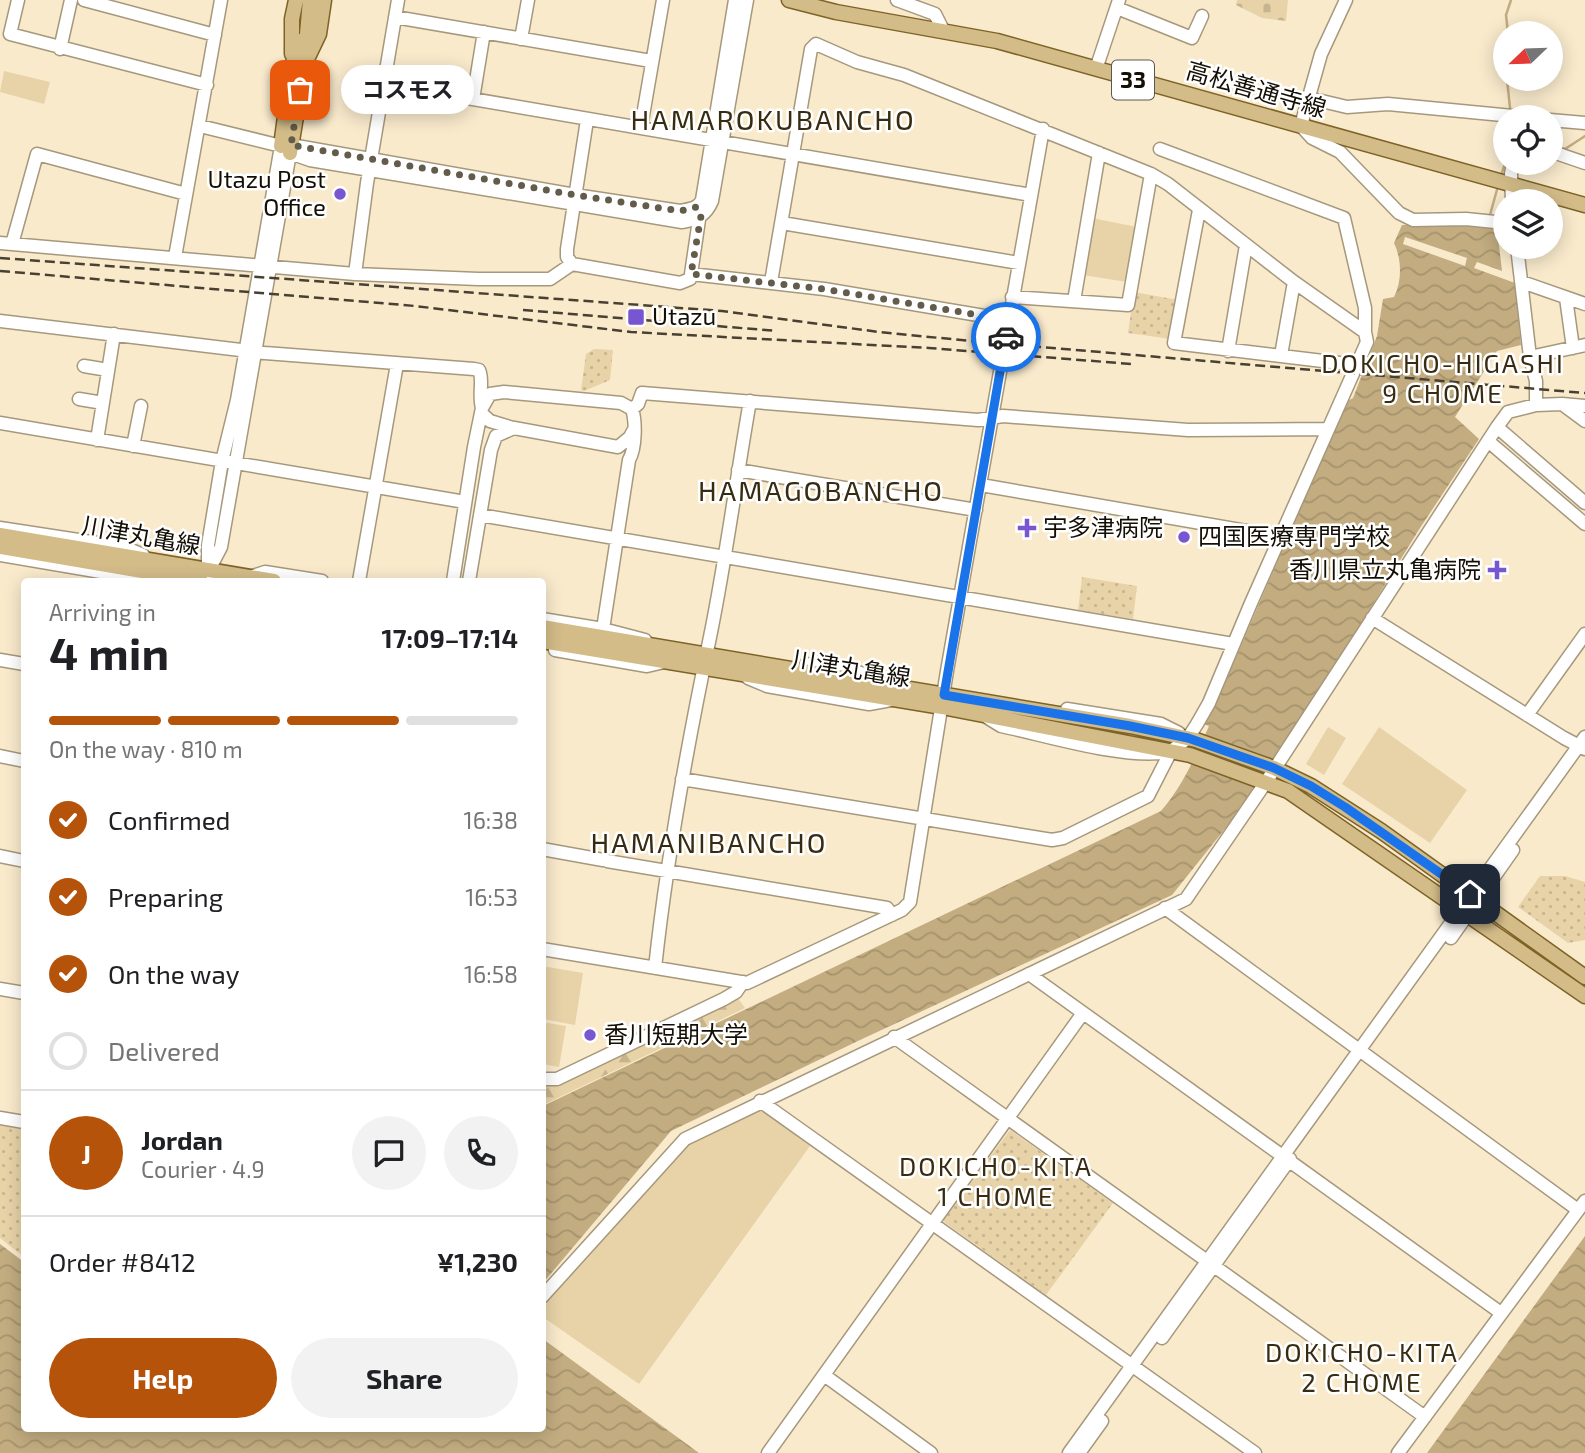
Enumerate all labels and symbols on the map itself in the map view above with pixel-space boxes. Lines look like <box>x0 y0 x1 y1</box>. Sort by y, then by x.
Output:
north arrow <box>1493 21 1563 91</box>
street label: 高松善通寺線 <box>1183 55 1330 122</box>
pin <box>270 60 330 120</box>
road number: 33 <box>1112 60 1154 100</box>
callout: コスモス <box>342 66 475 114</box>
district label: HAMAROKUBANCHO <box>630 102 916 136</box>
place label: Utazu Post Office <box>207 164 326 221</box>
marker: Utazu Post Office <box>332 186 348 202</box>
place label: Utazu <box>652 301 716 330</box>
courier <box>971 302 1041 372</box>
marker: Utazu <box>626 307 646 327</box>
district label: DOKICHO-HIGASHI 9 CHOME <box>1321 347 1565 408</box>
district label: HAMAGOBANCHO <box>698 473 944 507</box>
street label: 川津丸亀線 <box>80 510 203 559</box>
place label: 宇多津病院 <box>1043 512 1163 541</box>
marker: 宇多津病院 <box>1017 518 1037 538</box>
place label: 四国医療専門学校 <box>1198 521 1390 550</box>
marker: 四国医療専門学校 <box>1176 529 1192 545</box>
place label: 香川県立丸亀病院 <box>1289 554 1481 583</box>
marker: 香川県立丸亀病院 <box>1487 560 1507 580</box>
street label: 川津丸亀線 <box>790 644 913 691</box>
district label: HAMANIBANCHO <box>590 825 828 859</box>
pin <box>1440 864 1500 924</box>
place label: 香川短期大学 <box>604 1019 748 1048</box>
marker: 香川短期大学 <box>582 1027 598 1043</box>
district label: DOKICHO-KITA 1 CHOME <box>899 1150 1093 1211</box>
district label: DOKICHO-KITA 2 CHOME <box>1265 1336 1459 1397</box>

